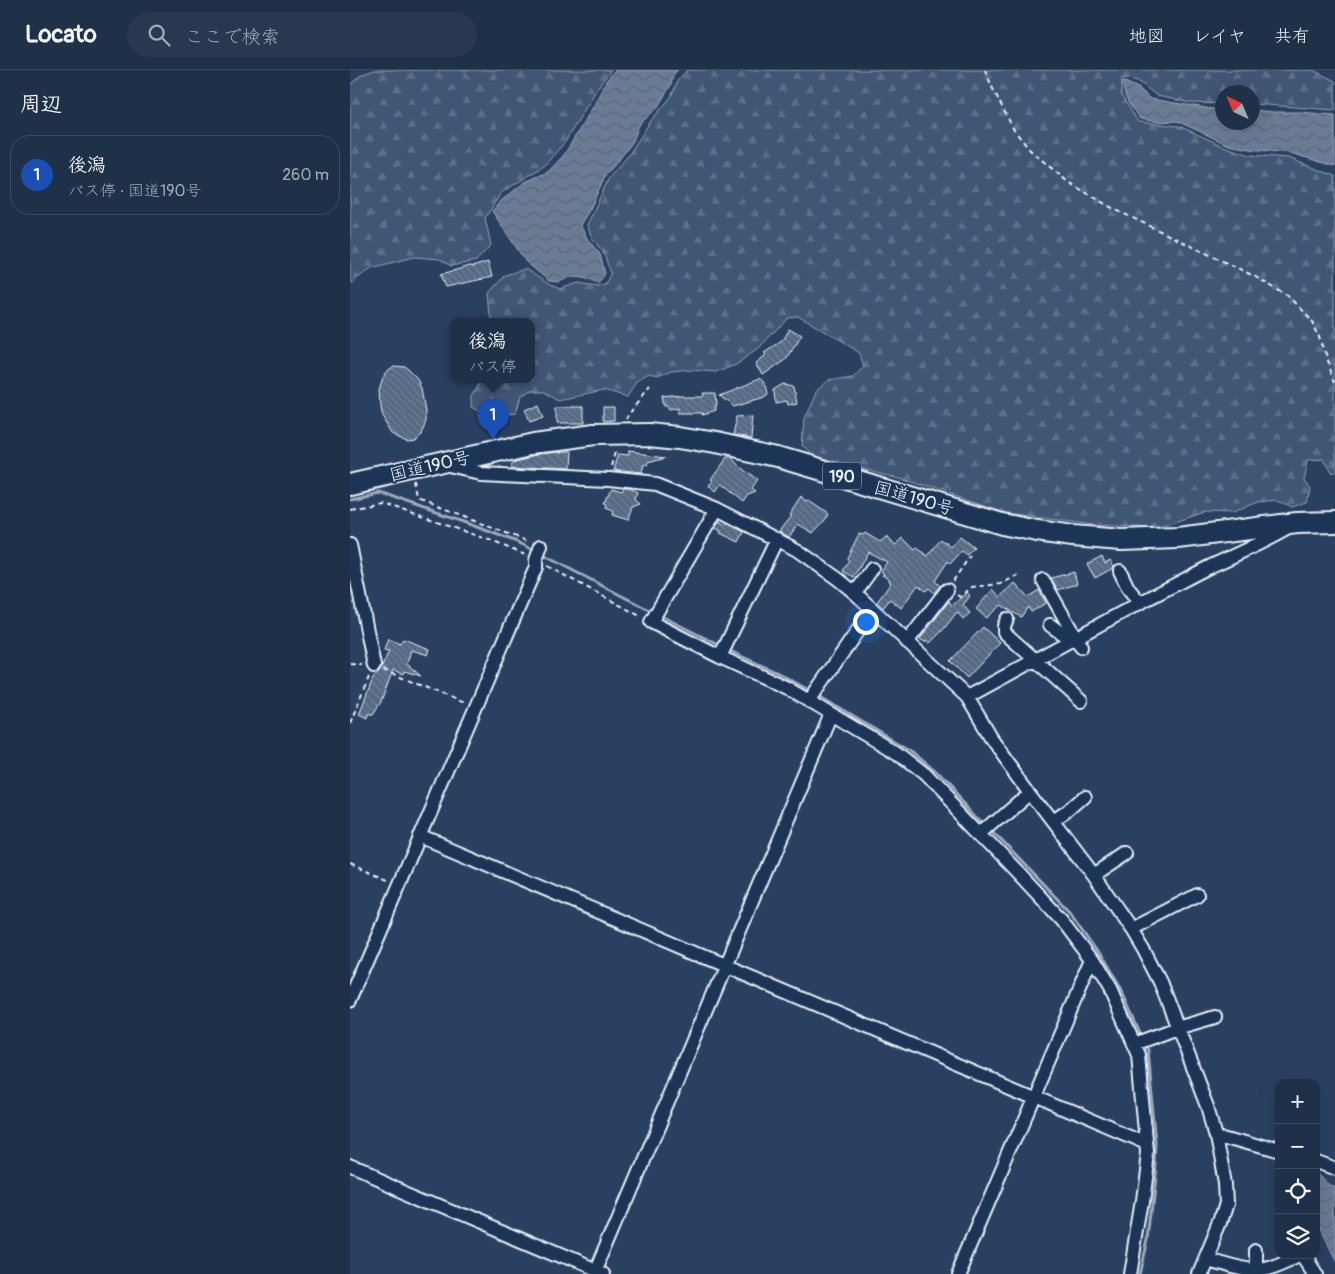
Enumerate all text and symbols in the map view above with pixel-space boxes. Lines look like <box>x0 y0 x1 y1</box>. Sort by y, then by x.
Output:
search box <box>127 12 477 57</box>
text: Locato <box>25 20 97 49</box>
icon: search <box>145 21 173 49</box>
text: ここで検索 <box>185 25 280 49</box>
text: 地図 <box>1129 25 1165 48</box>
text: レイヤ <box>1193 25 1246 48</box>
text: 共有 <box>1274 25 1310 48</box>
north arrow <box>1215 85 1260 130</box>
text: 周辺 <box>20 91 62 118</box>
text: 後潟 <box>68 153 106 177</box>
text: 1 <box>34 165 40 185</box>
text: 260 m <box>282 165 329 185</box>
text: バス停 · 国道190号 <box>68 181 202 201</box>
popup <box>450 318 535 383</box>
text: 後潟 <box>468 329 507 353</box>
text: バス停 <box>468 357 517 377</box>
pin: 1 <box>477 399 509 440</box>
street label: 国道190号 <box>387 446 473 487</box>
road number: 190 <box>823 462 861 490</box>
street label: 国道190号 <box>871 476 957 521</box>
your location <box>853 609 879 635</box>
map controls <box>1275 1079 1320 1259</box>
button: + <box>1275 1079 1320 1124</box>
button: − <box>1275 1124 1320 1169</box>
button: locate <box>1275 1169 1320 1214</box>
button: layers <box>1275 1214 1320 1259</box>

